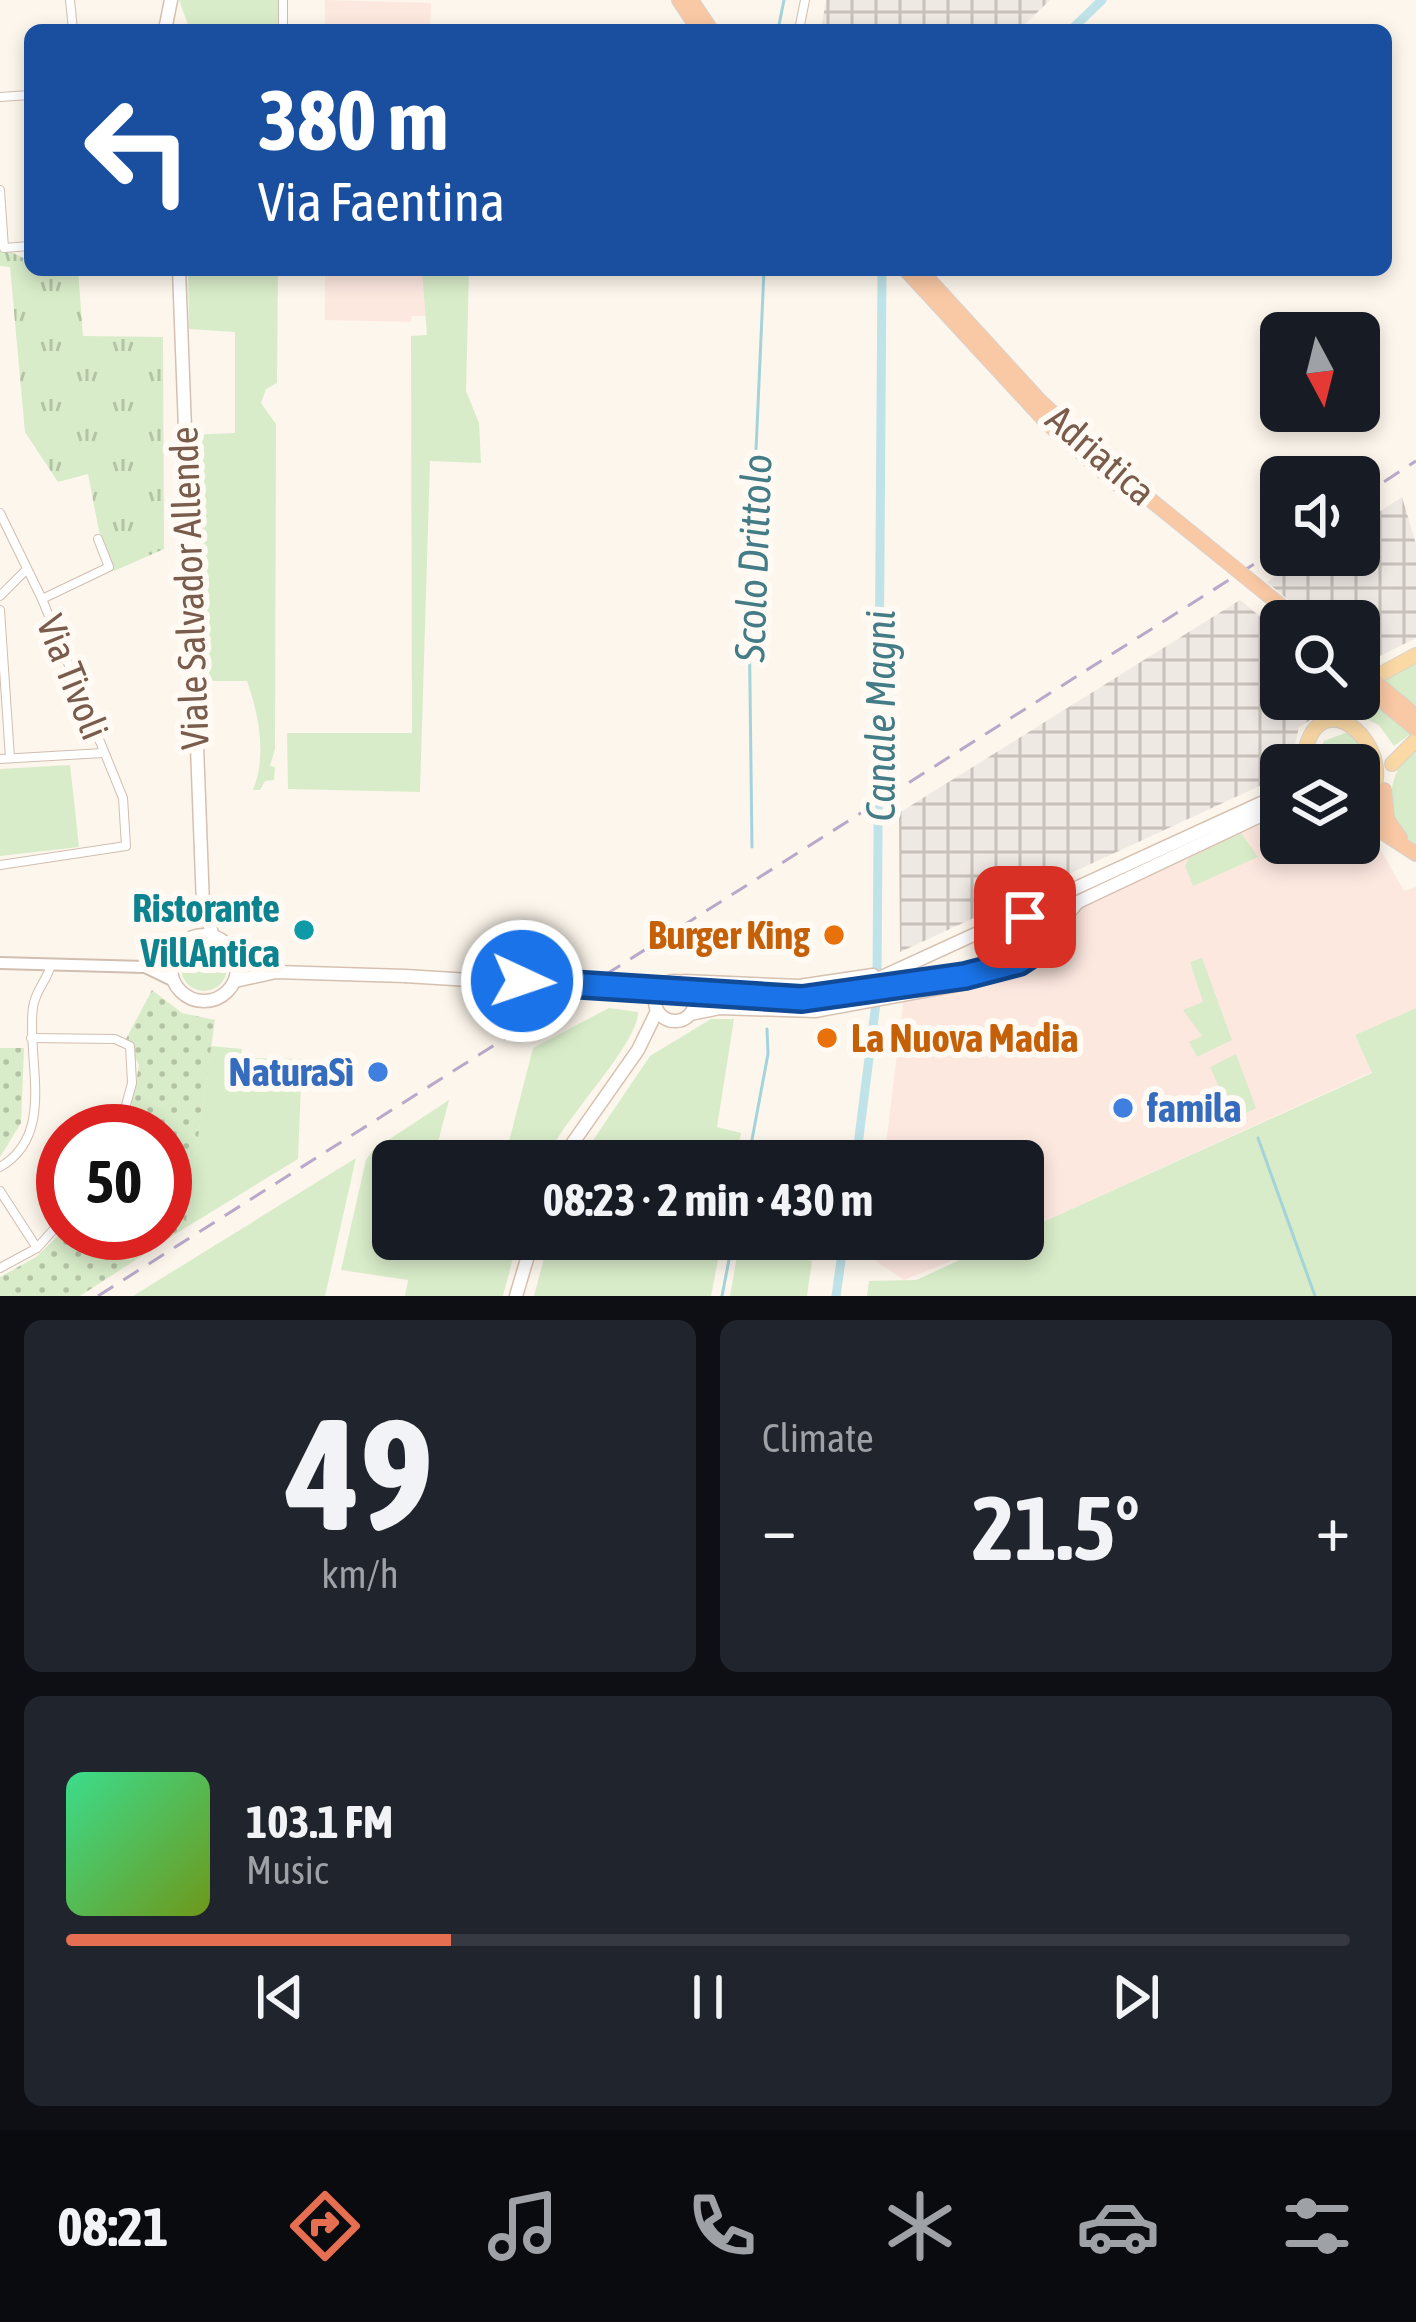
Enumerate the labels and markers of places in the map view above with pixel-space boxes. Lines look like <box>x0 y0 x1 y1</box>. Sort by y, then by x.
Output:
pin <box>974 866 1076 968</box>
place label: Ristorante VillAntica <box>132 886 280 975</box>
place label: Burger King <box>648 913 810 957</box>
marker: Ristorante VillAntica <box>291 917 317 943</box>
marker: Burger King <box>821 922 847 948</box>
place label: La Nuova Madia <box>851 1016 1078 1060</box>
marker: La Nuova Madia <box>814 1025 840 1051</box>
place label: NaturaSì <box>229 1050 354 1094</box>
marker: NaturaSì <box>365 1059 391 1085</box>
place label: famila <box>1146 1086 1241 1130</box>
marker: famila <box>1110 1095 1136 1121</box>

